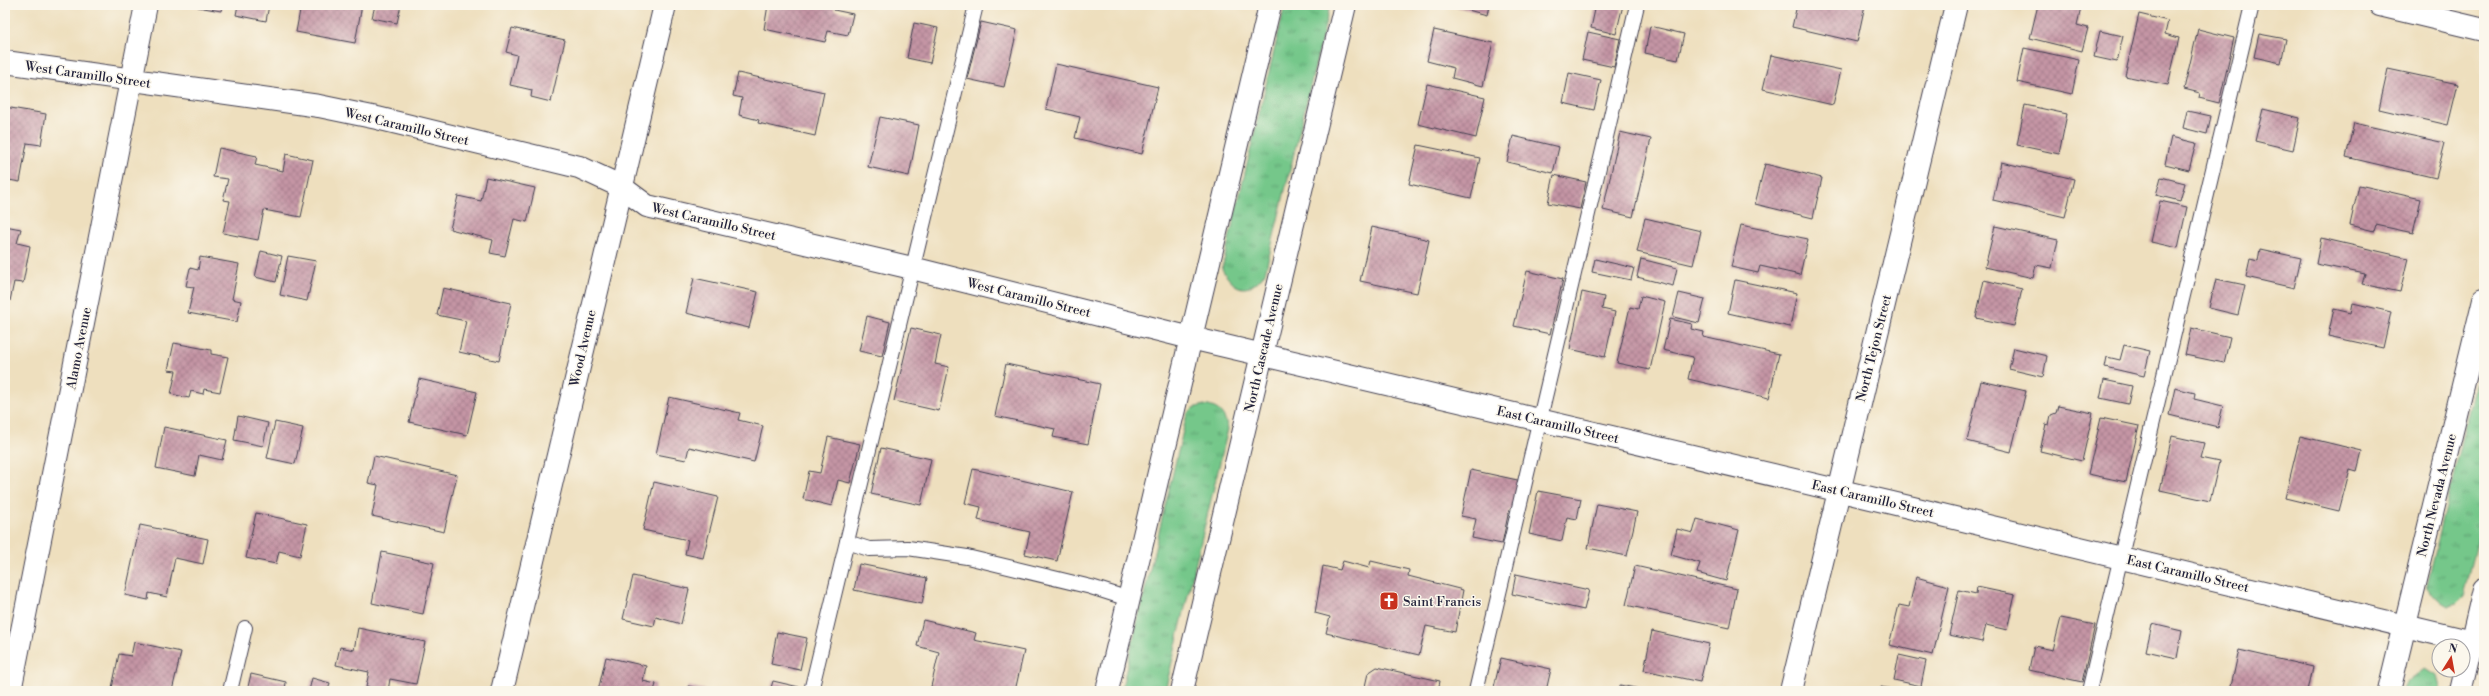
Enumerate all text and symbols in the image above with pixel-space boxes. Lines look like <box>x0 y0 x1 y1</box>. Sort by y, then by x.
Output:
street label: West Caramillo Street <box>23 58 152 92</box>
street label: West Caramillo Street <box>342 105 471 149</box>
street label: West Caramillo Street <box>649 200 778 244</box>
street label: West Caramillo Street <box>964 275 1093 321</box>
street label: North Cascade Avenue <box>1241 282 1287 414</box>
street label: North Tejon Street <box>1853 293 1895 403</box>
street label: Alamo Avenue <box>63 305 95 392</box>
street label: Wood Avenue <box>566 308 600 389</box>
street label: East Caramillo Street <box>1495 403 1621 447</box>
street label: North Nevada Avenue <box>2414 432 2460 559</box>
street label: East Caramillo Street <box>1810 477 1936 521</box>
street label: East Caramillo Street <box>2125 552 2251 596</box>
church icon: Saint Francis <box>1378 590 1400 612</box>
place label: Saint Francis <box>1403 594 1482 610</box>
north arrow <box>2431 638 2471 678</box>
text: N <box>2447 641 2459 657</box>

